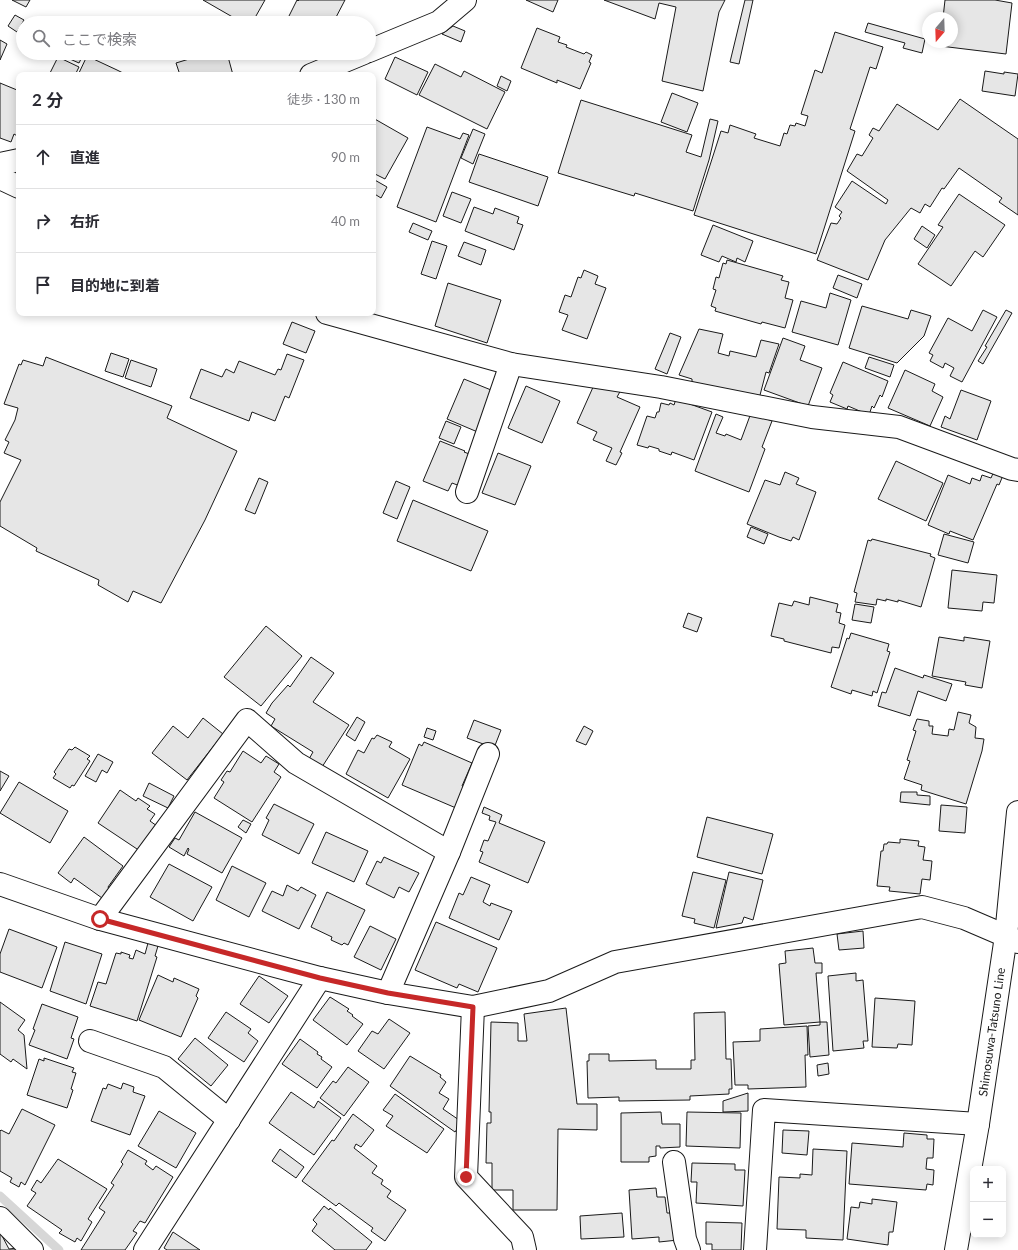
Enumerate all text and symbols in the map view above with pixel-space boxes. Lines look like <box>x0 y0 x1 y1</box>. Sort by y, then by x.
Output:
north arrow <box>922 12 958 48</box>
search box <box>16 16 376 60</box>
icon: search <box>30 27 52 49</box>
text: ここで検索 <box>62 30 137 48</box>
text: 2 分 <box>32 89 63 110</box>
text: 徒歩 · 130 m <box>287 91 360 107</box>
icon: ahead <box>32 146 54 168</box>
text: 直進 <box>70 148 100 166</box>
text: 90 m <box>331 149 360 165</box>
icon: right <box>32 210 54 232</box>
text: 右折 <box>70 212 100 230</box>
text: 40 m <box>331 213 360 229</box>
icon: arrive <box>32 274 54 296</box>
text: 目的地に到着 <box>70 276 160 294</box>
route start <box>91 910 109 928</box>
street label: Shimosuwa-Tatsuno Line <box>975 967 1008 1097</box>
map controls <box>970 1166 1006 1238</box>
button: + <box>970 1166 1006 1202</box>
route end <box>457 1168 475 1186</box>
button: − <box>970 1202 1006 1238</box>

